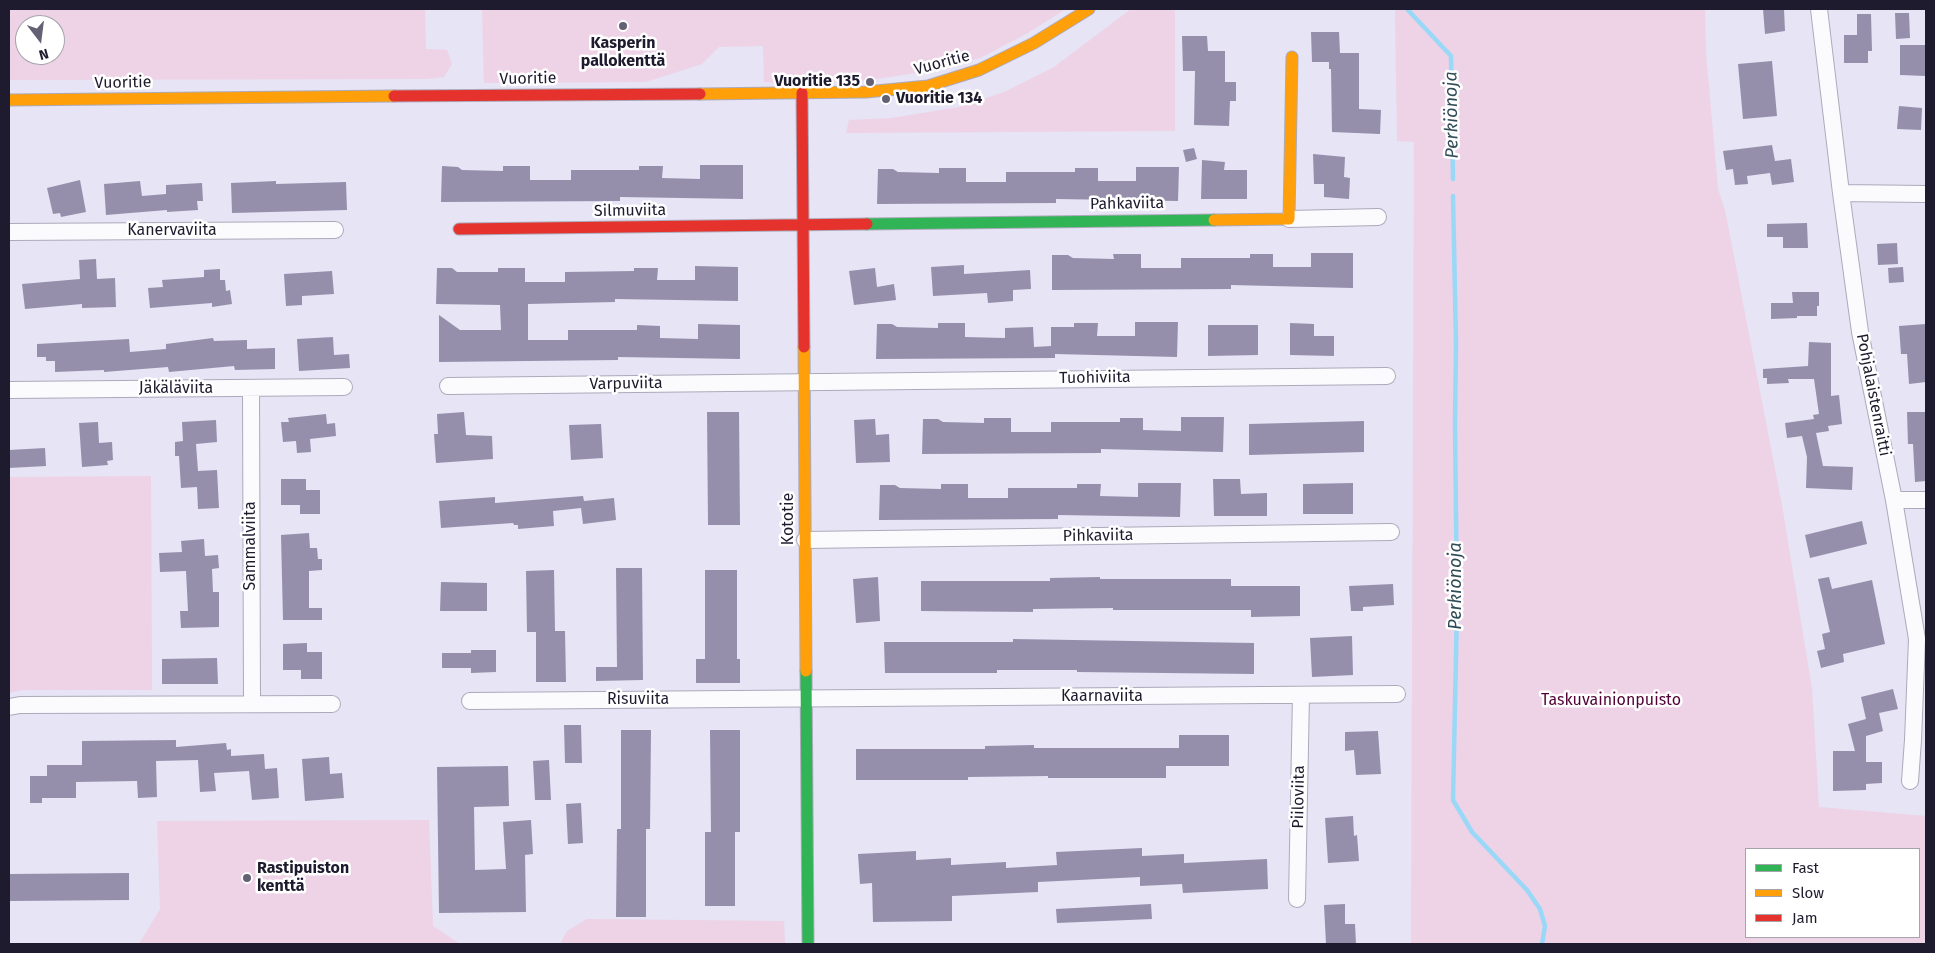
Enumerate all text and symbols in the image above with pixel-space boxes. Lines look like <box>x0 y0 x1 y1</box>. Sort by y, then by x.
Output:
north arrow <box>15 15 65 65</box>
marker: Kasperin pallokenttä <box>617 20 629 32</box>
place label: Kasperin pallokenttä <box>581 34 665 72</box>
text: N <box>37 45 50 63</box>
street label: Vuoritie <box>912 46 972 80</box>
street label: Vuoritie <box>499 69 557 89</box>
water label: Perkiönoja <box>1440 71 1464 159</box>
place label: Vuoritie 135 <box>774 72 860 92</box>
street label: Vuoritie <box>94 73 152 93</box>
marker: Vuoritie 135 <box>864 76 876 88</box>
place label: Vuoritie 134 <box>896 89 982 109</box>
marker: Vuoritie 134 <box>880 93 892 105</box>
street label: Pahkaviita <box>1090 194 1164 214</box>
street label: Silmuviita <box>594 201 666 221</box>
street label: Kanervaviita <box>127 221 217 241</box>
street label: Pohjalaistenraitti <box>1852 332 1894 458</box>
street label: Tuohiviita <box>1059 368 1131 388</box>
street label: Varpuviita <box>589 374 663 394</box>
street label: Jäkäläviita <box>139 379 213 399</box>
street label: Kototie <box>779 493 799 545</box>
street label: Sammalviita <box>241 501 261 591</box>
street label: Pihkaviita <box>1062 526 1134 546</box>
water label: Perkiönoja <box>1445 542 1467 630</box>
street label: Kaarnaviita <box>1061 687 1143 707</box>
street label: Risuviita <box>607 690 669 710</box>
park label: Taskuvainionpuisto <box>1541 691 1681 711</box>
street label: Piiloviita <box>1289 765 1309 829</box>
legend <box>1745 848 1920 938</box>
place label: Rastipuiston kenttä <box>257 859 349 897</box>
text: Fast <box>1792 859 1819 877</box>
marker: Rastipuiston kenttä <box>241 872 253 884</box>
text: Slow <box>1792 884 1824 902</box>
text: Jam <box>1792 909 1818 927</box>

